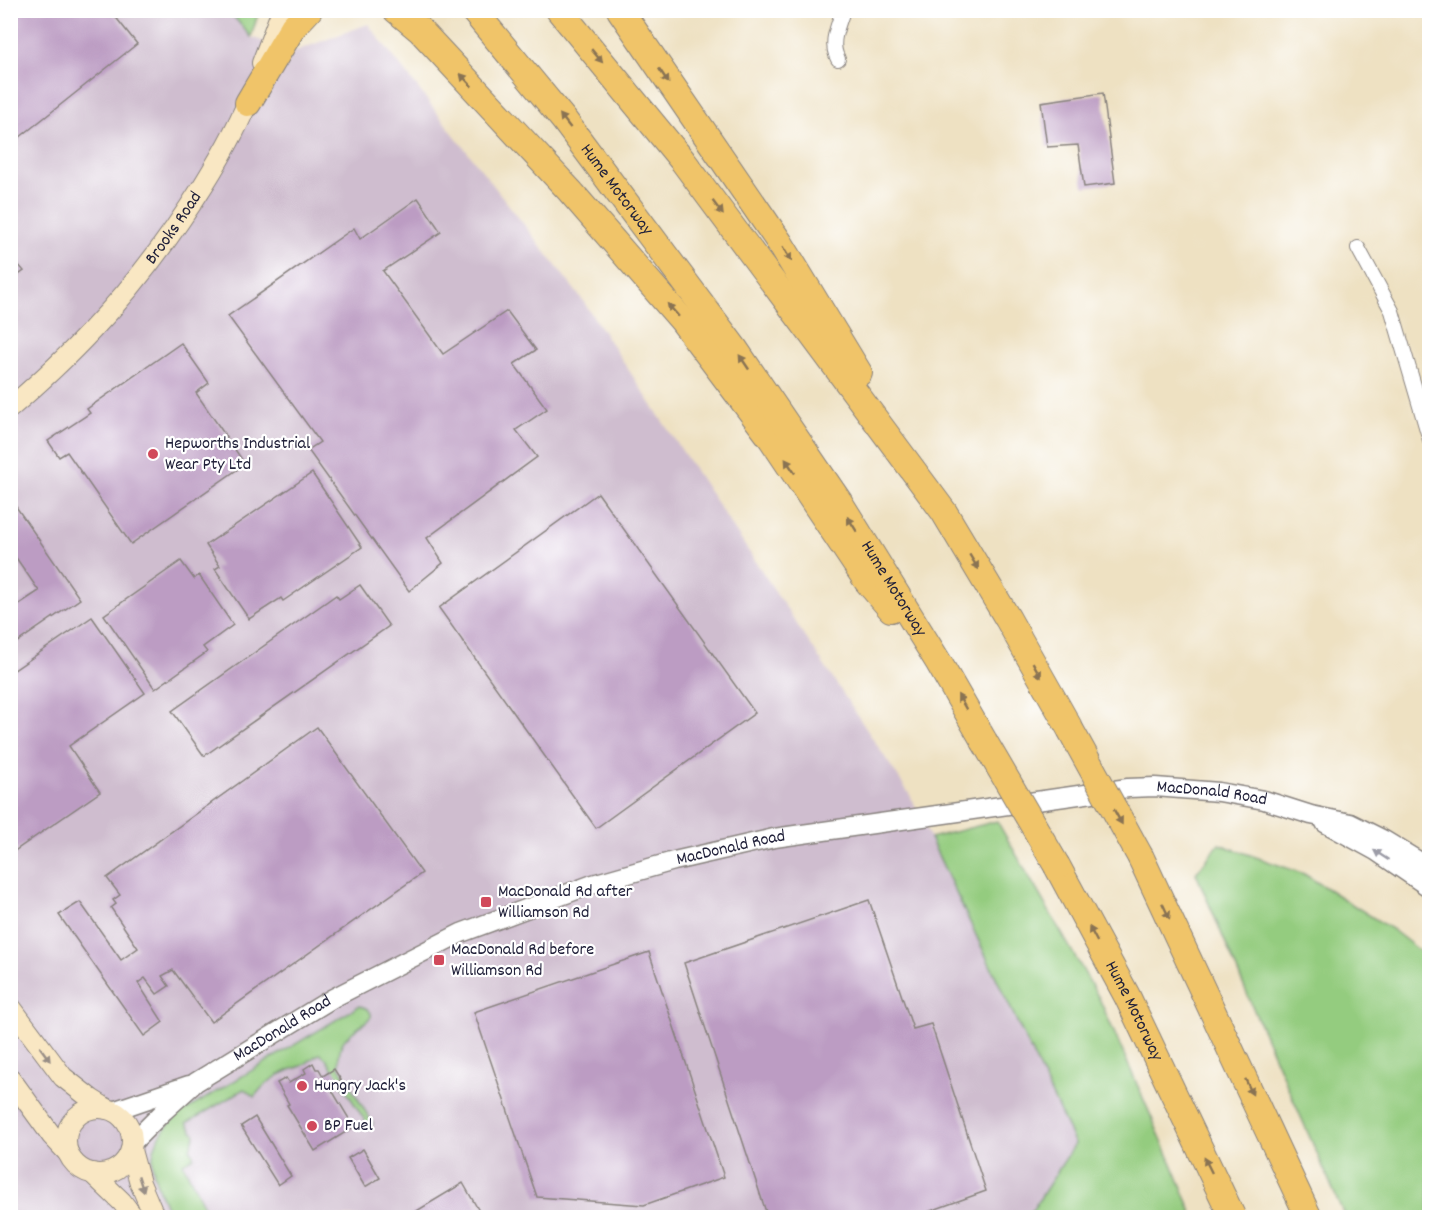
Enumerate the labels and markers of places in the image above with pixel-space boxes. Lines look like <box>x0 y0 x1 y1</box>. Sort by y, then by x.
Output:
place label: Hepworths Industrial Wear Pty Ltd <box>165 432 311 478</box>
marker: Hepworths Industrial Wear Pty Ltd <box>146 447 160 461</box>
place label: MacDonald Rd after Williamson Rd <box>498 880 633 926</box>
marker: MacDonald Rd after Williamson Rd <box>479 895 493 909</box>
place label: MacDonald Rd before Williamson Rd <box>451 938 594 984</box>
marker: MacDonald Rd before Williamson Rd <box>432 953 446 967</box>
place label: Hungry Jack's <box>314 1074 406 1099</box>
marker: Hungry Jack's <box>295 1079 309 1093</box>
place label: BP Fuel <box>324 1114 374 1139</box>
marker: BP Fuel <box>305 1119 319 1133</box>

